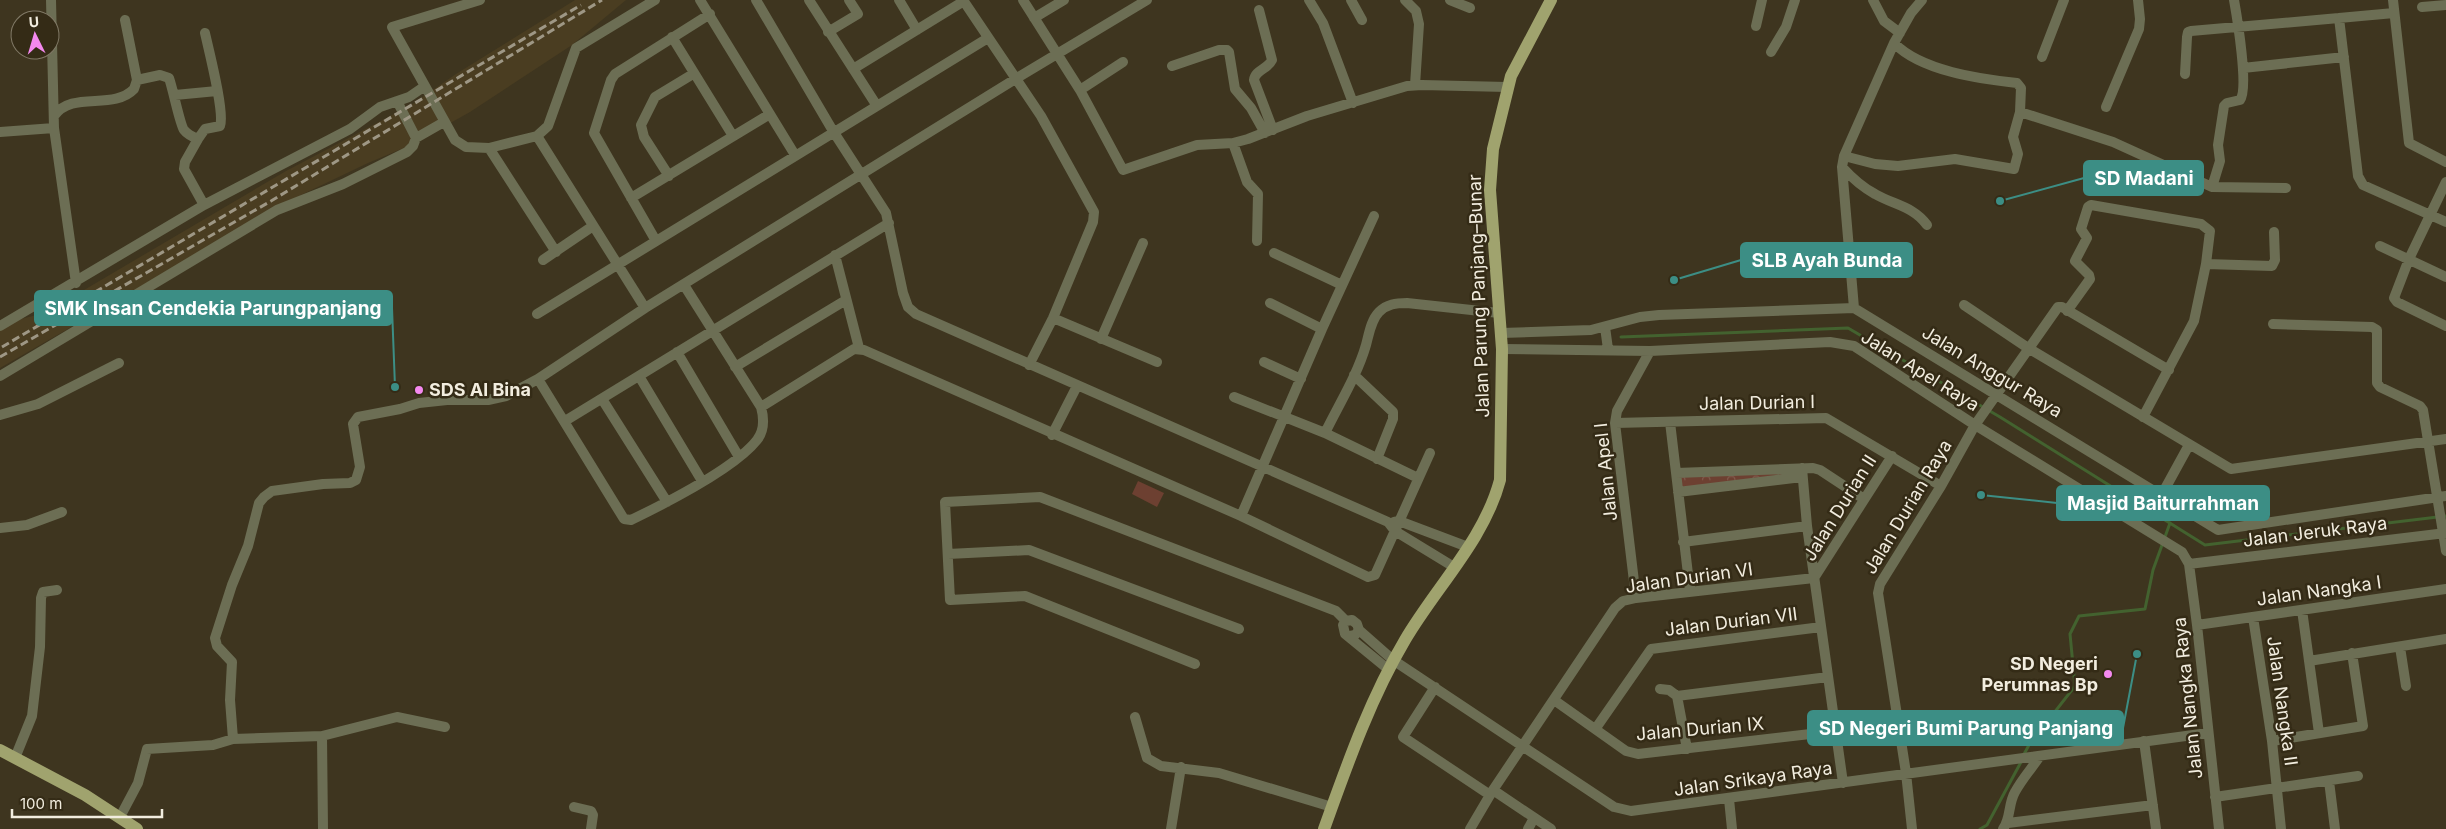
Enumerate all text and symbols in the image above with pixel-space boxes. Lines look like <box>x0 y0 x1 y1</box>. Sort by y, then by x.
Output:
north arrow <box>10 10 60 60</box>
text: U <box>28 13 40 30</box>
callout: SD Madani <box>2084 161 2203 195</box>
text: SD Madani <box>2094 167 2194 190</box>
street label: Jalan Parung Panjang–Bunar <box>1464 174 1493 418</box>
callout: SLB Ayah Bunda <box>1741 243 1912 277</box>
text: SLB Ayah Bunda <box>1752 249 1903 272</box>
callout: SMK Insan Cendekia Parungpanjang <box>35 291 392 325</box>
text: SMK Insan Cendekia Parungpanjang <box>44 297 382 320</box>
street label: Jalan Anggur Raya <box>1918 321 2066 422</box>
street label: Jalan Apel Raya <box>1857 326 1983 415</box>
place label: SDS Al Bina <box>429 379 531 400</box>
marker: SDS Al Bina <box>413 384 425 396</box>
street label: Jalan Durian I <box>1699 391 1815 414</box>
street label: Jalan Apel I <box>1590 422 1621 522</box>
street label: Jalan Durian Raya <box>1859 436 1956 578</box>
street label: Jalan Durian II <box>1799 451 1881 565</box>
callout: Masjid Baiturrahman <box>2057 486 2269 520</box>
text: Masjid Baiturrahman <box>2067 492 2259 515</box>
street label: Jalan Jeruk Raya <box>2242 512 2388 551</box>
street label: Jalan Durian VI <box>1624 558 1754 597</box>
street label: Jalan Nangka I <box>2255 571 2383 610</box>
street label: Jalan Durian VII <box>1663 603 1798 640</box>
street label: Jalan Nangka Raya <box>2169 616 2206 780</box>
street label: Jalan Nangka II <box>2263 635 2302 767</box>
place label: SD Negeri Perumnas Bp <box>1982 653 2098 695</box>
marker: SD Negeri Perumnas Bp <box>2102 668 2114 680</box>
callout: SD Negeri Bumi Parung Panjang <box>1808 711 2123 745</box>
street label: Jalan Durian IX <box>1635 712 1765 745</box>
text: SD Negeri Bumi Parung Panjang <box>1819 717 2113 740</box>
street label: Jalan Srikaya Raya <box>1672 757 1834 800</box>
scale bar <box>12 786 162 818</box>
text: 100 m <box>20 794 62 813</box>

